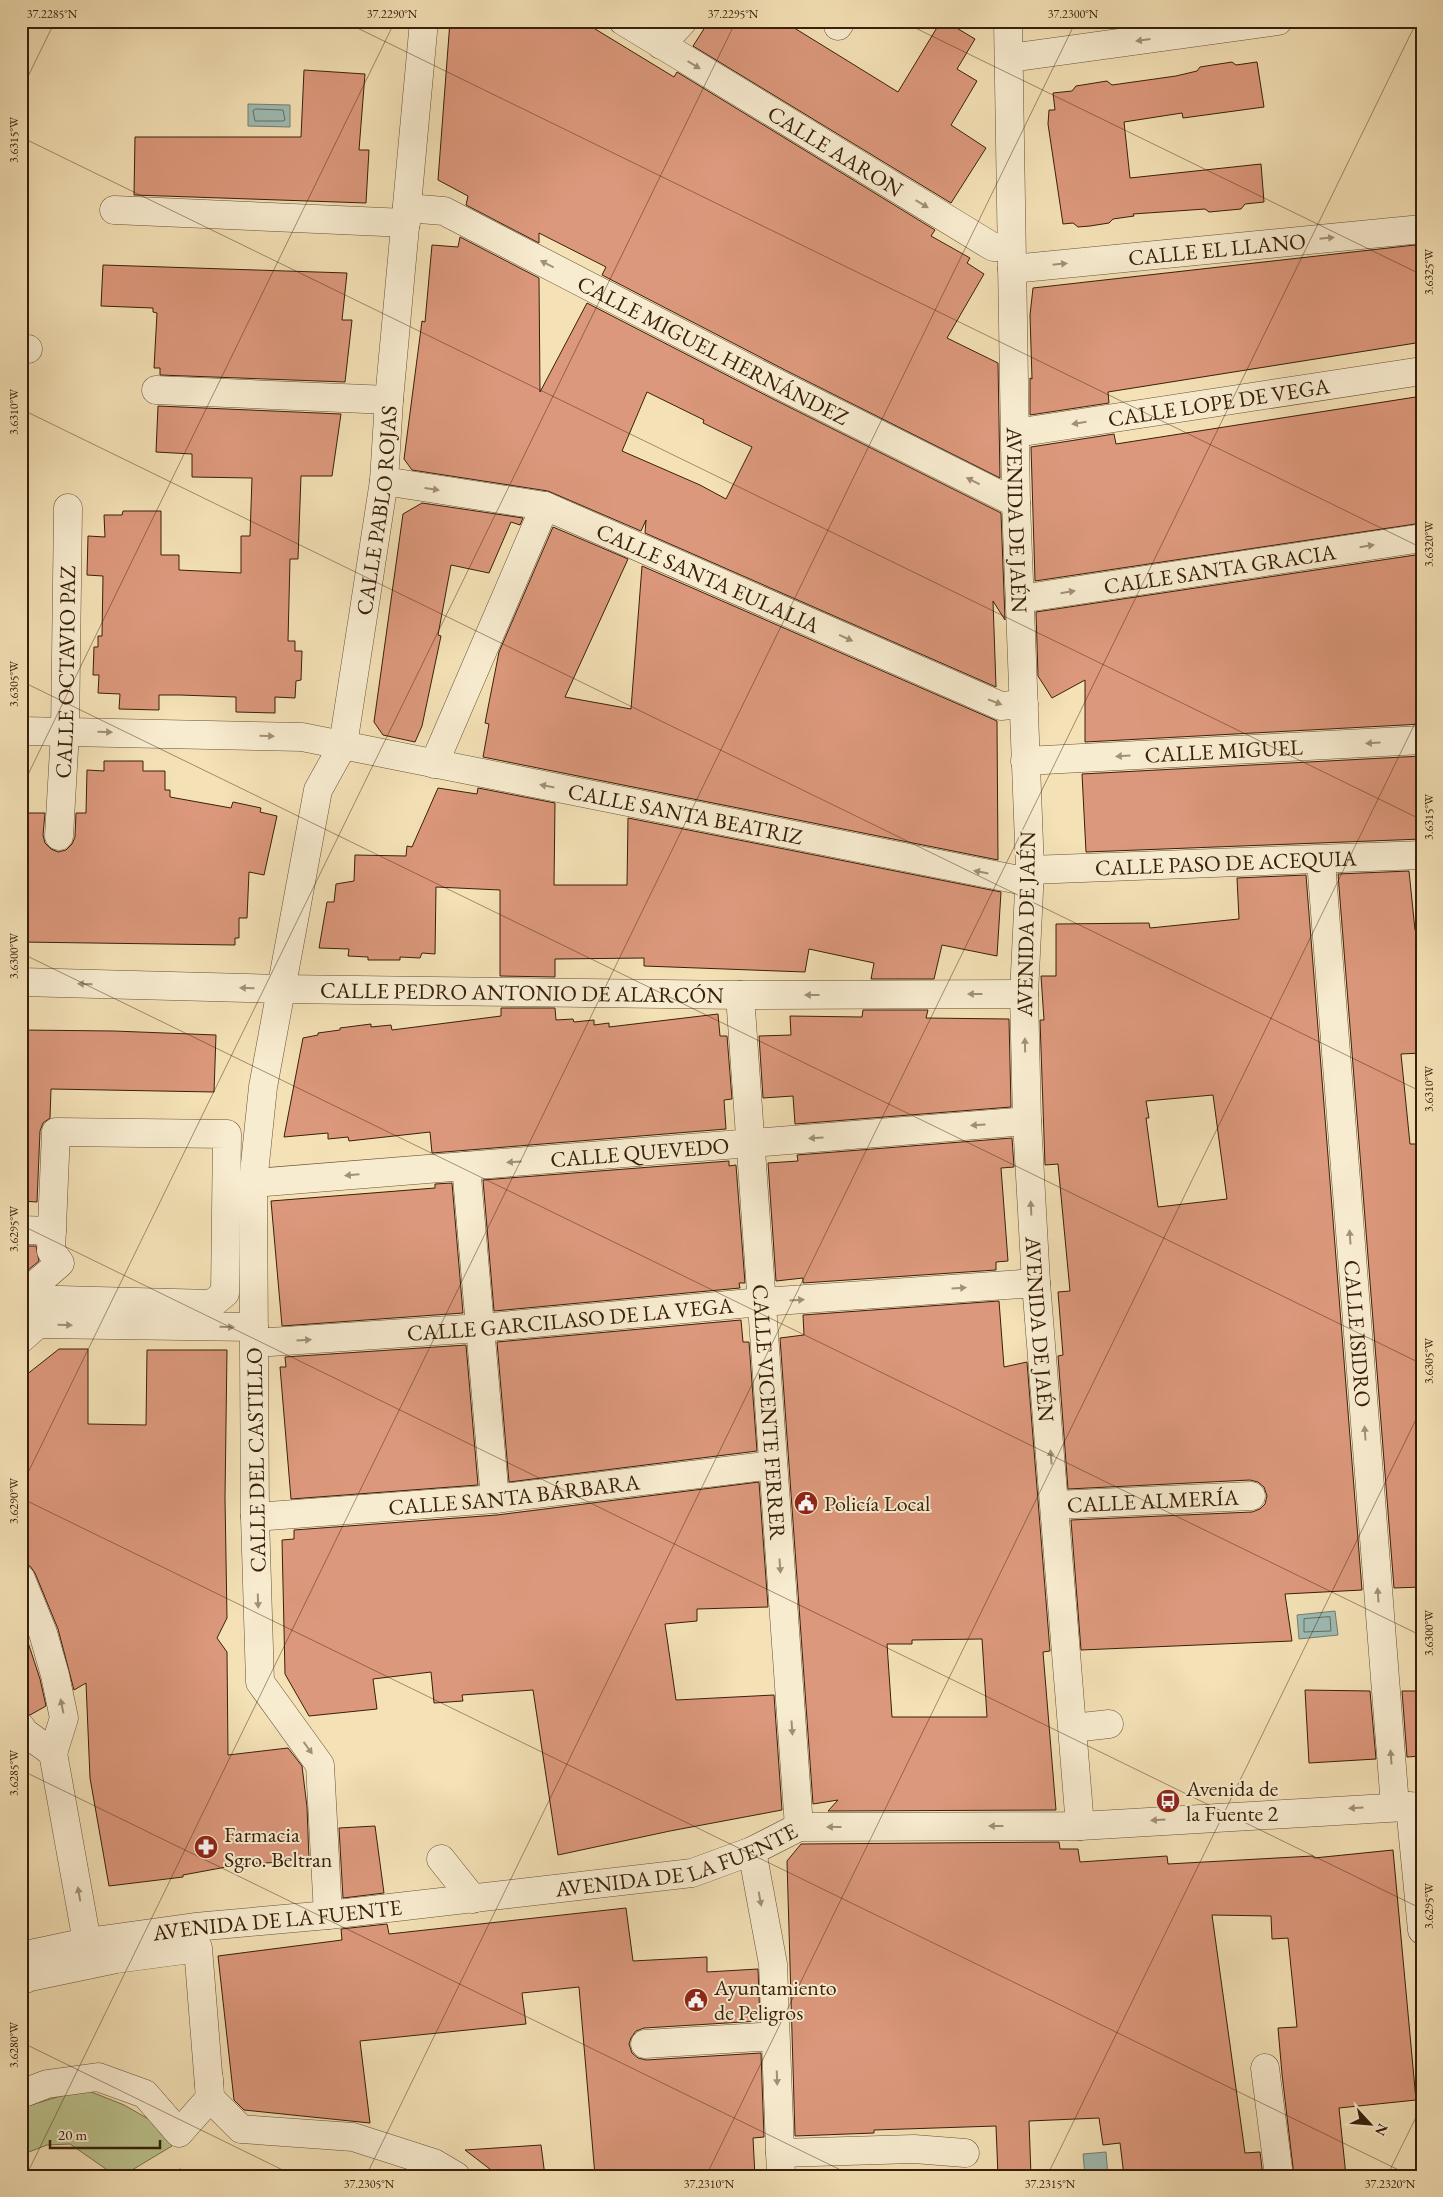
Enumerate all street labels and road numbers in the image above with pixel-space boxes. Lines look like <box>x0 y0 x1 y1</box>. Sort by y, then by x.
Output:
street label: CALLE AARON <box>762 98 909 204</box>
street label: CALLE EL LLANO <box>1127 226 1307 272</box>
street label: CALLE MIGUEL HERNÁNDEZ <box>573 268 854 432</box>
street label: CALLE LOPE DE VEGA <box>1106 371 1332 433</box>
street label: CALLE PABLO ROJAS <box>349 405 403 617</box>
street label: AVENIDA DE JAÉN <box>1000 426 1035 614</box>
street label: CALLE SANTA EULALIA <box>592 516 825 640</box>
street label: CALLE SANTA GRACIA <box>1102 537 1339 601</box>
street label: CALLE OCTAVIO PAZ <box>48 565 82 779</box>
street label: CALLE MIGUEL <box>1144 732 1304 769</box>
street label: CALLE SANTA BEATRIZ <box>566 776 805 851</box>
street label: AVENIDA DE JAÉN <box>1010 830 1042 1018</box>
street label: CALLE PASO DE ACEQUIA <box>1094 843 1358 882</box>
street label: CALLE PEDRO ANTONIO DE ALARCÓN <box>320 975 724 1009</box>
street label: CALLE QUEVEDO <box>549 1130 730 1174</box>
street label: AVENIDA DE JAÉN <box>1019 1235 1062 1423</box>
street label: CALLE ISIDRO <box>1338 1259 1378 1408</box>
street label: CALLE VICENTE FERRER <box>746 1283 793 1541</box>
street label: CALLE GARCILASO DE LA VEGA <box>406 1290 735 1347</box>
street label: CALLE DEL CASTILLO <box>240 1347 272 1573</box>
street label: CALLE SANTA BÁRBARA <box>387 1467 642 1521</box>
street label: CALLE ALMERÍA <box>1066 1482 1240 1519</box>
street label: AVENIDA DE LA FUENTE <box>553 1816 802 1903</box>
street label: AVENIDA DE LA FUENTE <box>150 1892 403 1947</box>

